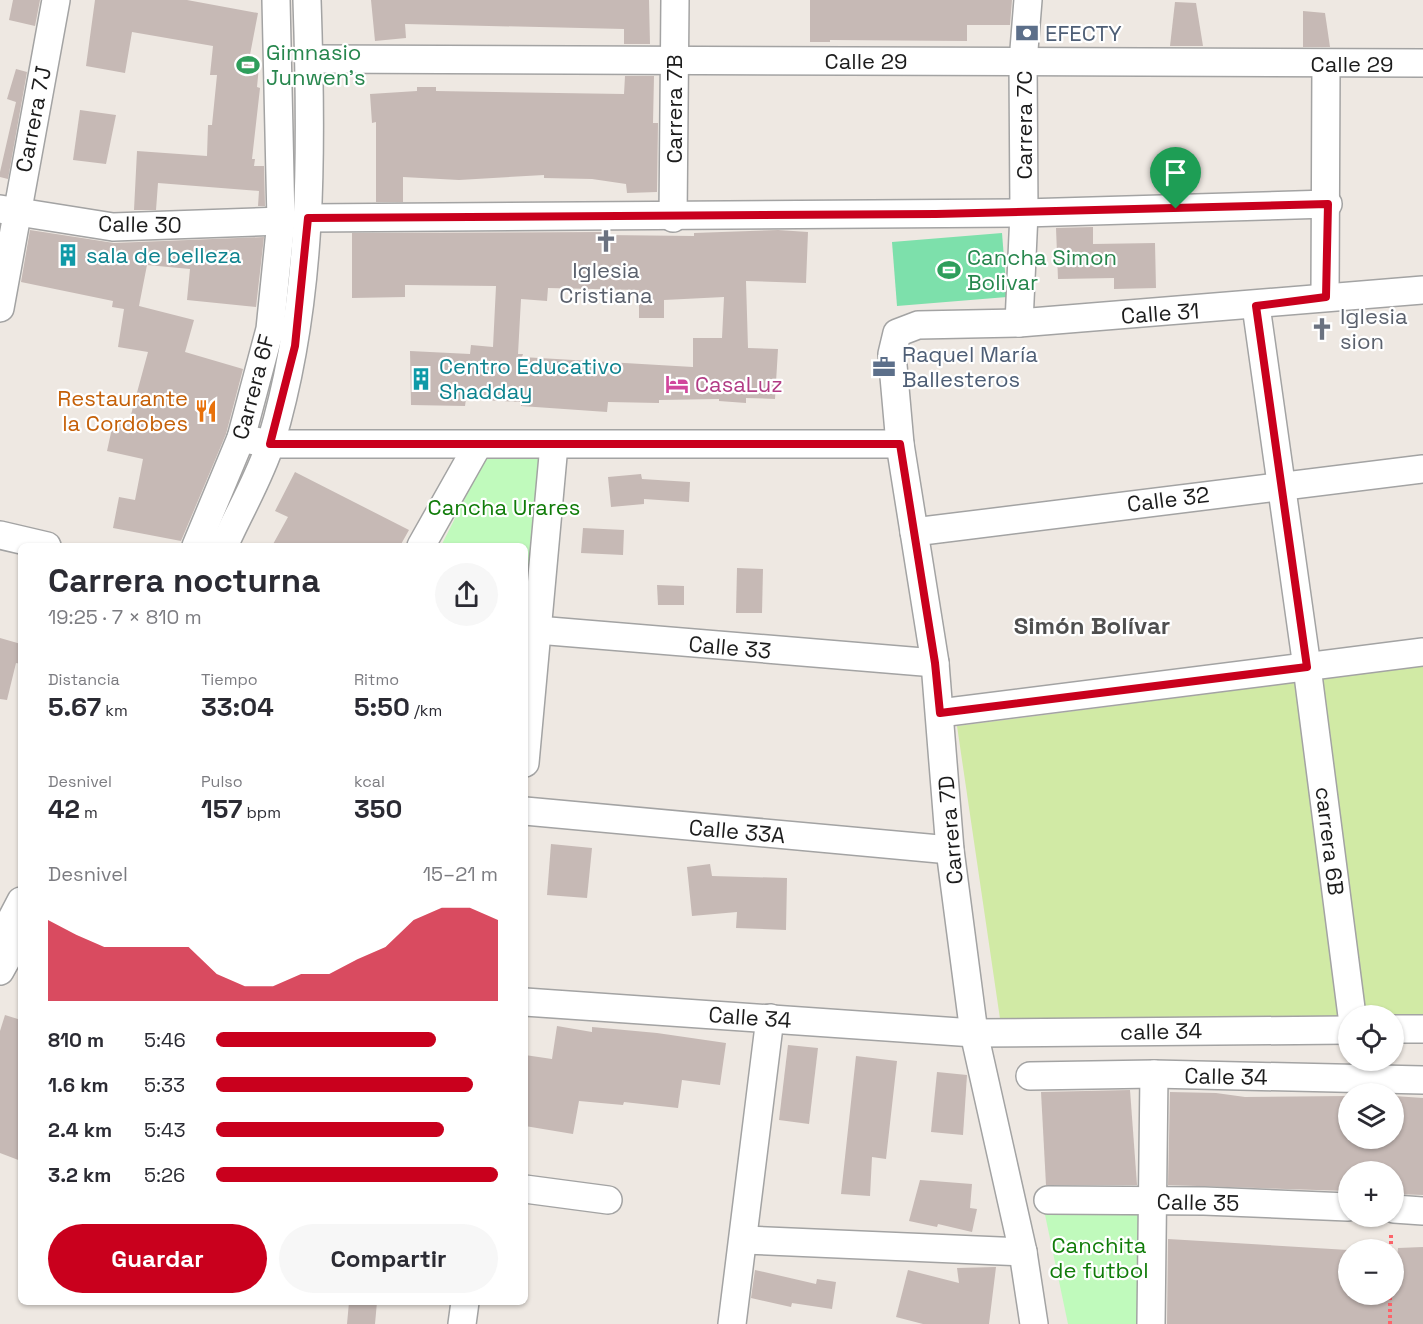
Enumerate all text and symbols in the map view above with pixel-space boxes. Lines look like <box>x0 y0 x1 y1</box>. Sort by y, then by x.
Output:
place label: EFECTY <box>1045 19 1122 47</box>
bank icon: EFECTY <box>1014 20 1040 46</box>
place label: Gimnasio Junwen's <box>266 38 366 91</box>
street label: Calle 29 <box>825 47 907 75</box>
street label: Calle 29 <box>1311 50 1393 78</box>
sports icon: Gimnasio Junwen's <box>235 52 261 78</box>
street label: Carrera 7B <box>660 54 688 164</box>
street label: Carrera 7J <box>9 63 57 175</box>
street label: Carrera 7C <box>1010 71 1038 179</box>
pin <box>1150 147 1201 209</box>
icon: arrive <box>1159 156 1192 189</box>
street label: Calle 30 <box>98 209 182 239</box>
church icon: Iglesia Cristiana <box>593 228 619 254</box>
place label: sala de belleza <box>86 241 242 269</box>
building icon: sala de belleza <box>55 242 81 268</box>
place label: Cancha Simon Bolivar <box>967 243 1117 296</box>
place label: Iglesia Cristiana <box>559 256 653 309</box>
sports icon: Cancha Simon Bolivar <box>936 257 962 283</box>
street label: Calle 31 <box>1120 296 1200 330</box>
place label: Iglesia sion <box>1340 302 1408 355</box>
church icon: Iglesia sion <box>1309 316 1335 342</box>
street label: Carrera 6F <box>226 331 280 443</box>
place label: Raquel María Ballesteros <box>902 340 1038 393</box>
place label: Centro Educativo Shadday <box>439 352 622 405</box>
office icon: Raquel María Ballesteros <box>871 354 897 380</box>
building icon: Centro Educativo Shadday <box>408 366 434 392</box>
place label: CasaLuz <box>695 370 783 398</box>
hotel icon: CasaLuz <box>664 371 690 397</box>
place label: Restaurante la Cordobes <box>57 384 188 437</box>
restaurant icon: Restaurante la Cordobes <box>193 398 219 424</box>
street label: Calle 32 <box>1125 480 1211 518</box>
park label: Cancha Urares <box>428 493 580 521</box>
text: Carrera nocturna <box>48 560 320 602</box>
button: share <box>435 563 498 626</box>
text: 19:25 · 7 × 810 m <box>48 604 202 630</box>
district label: Simón Bolívar <box>1014 610 1170 641</box>
street label: Calle 33 <box>688 629 772 665</box>
text: Distancia <box>48 669 120 690</box>
text: Tiempo <box>201 669 258 690</box>
text: Ritmo <box>354 669 399 690</box>
text: 5.67 <box>48 690 101 724</box>
text: 33:04 <box>201 690 274 724</box>
text: 5:50 <box>354 690 410 724</box>
text: km <box>101 700 128 721</box>
text: /km <box>410 700 442 721</box>
text: Desnivel <box>48 771 112 792</box>
text: Pulso <box>201 771 243 792</box>
text: kcal <box>354 771 385 792</box>
street label: Carrera 7D <box>931 774 969 886</box>
street label: carrera 6B <box>1309 785 1351 897</box>
text: 42 <box>48 792 80 826</box>
text: 157 <box>201 792 242 826</box>
text: 350 <box>354 792 402 826</box>
text: m <box>80 802 98 823</box>
text: bpm <box>242 802 281 823</box>
street label: Calle 33A <box>688 813 787 849</box>
text: Desnivel <box>48 861 128 887</box>
text: 15–21 m <box>423 861 498 887</box>
street label: Calle 34 <box>707 1000 793 1034</box>
map controls <box>1338 1005 1404 1305</box>
button: locate <box>1338 1005 1404 1071</box>
street label: calle 34 <box>1120 1016 1203 1046</box>
text: 810 m <box>48 1027 104 1053</box>
text: 5:46 <box>144 1027 186 1053</box>
street label: Calle 34 <box>1184 1061 1268 1091</box>
text: 1.6 km <box>48 1072 109 1098</box>
text: 5:33 <box>144 1072 185 1098</box>
button: layers <box>1338 1083 1404 1149</box>
text: 2.4 km <box>48 1117 112 1143</box>
text: 5:43 <box>144 1117 186 1143</box>
button: + <box>1338 1161 1404 1227</box>
text: 3.2 km <box>48 1162 111 1188</box>
text: 5:26 <box>144 1162 185 1188</box>
street label: Calle 35 <box>1156 1187 1240 1217</box>
button: Guardar <box>48 1224 267 1293</box>
button: Compartir <box>279 1224 498 1293</box>
park label: Canchita de futbol <box>1049 1231 1149 1284</box>
button: − <box>1338 1239 1404 1305</box>

